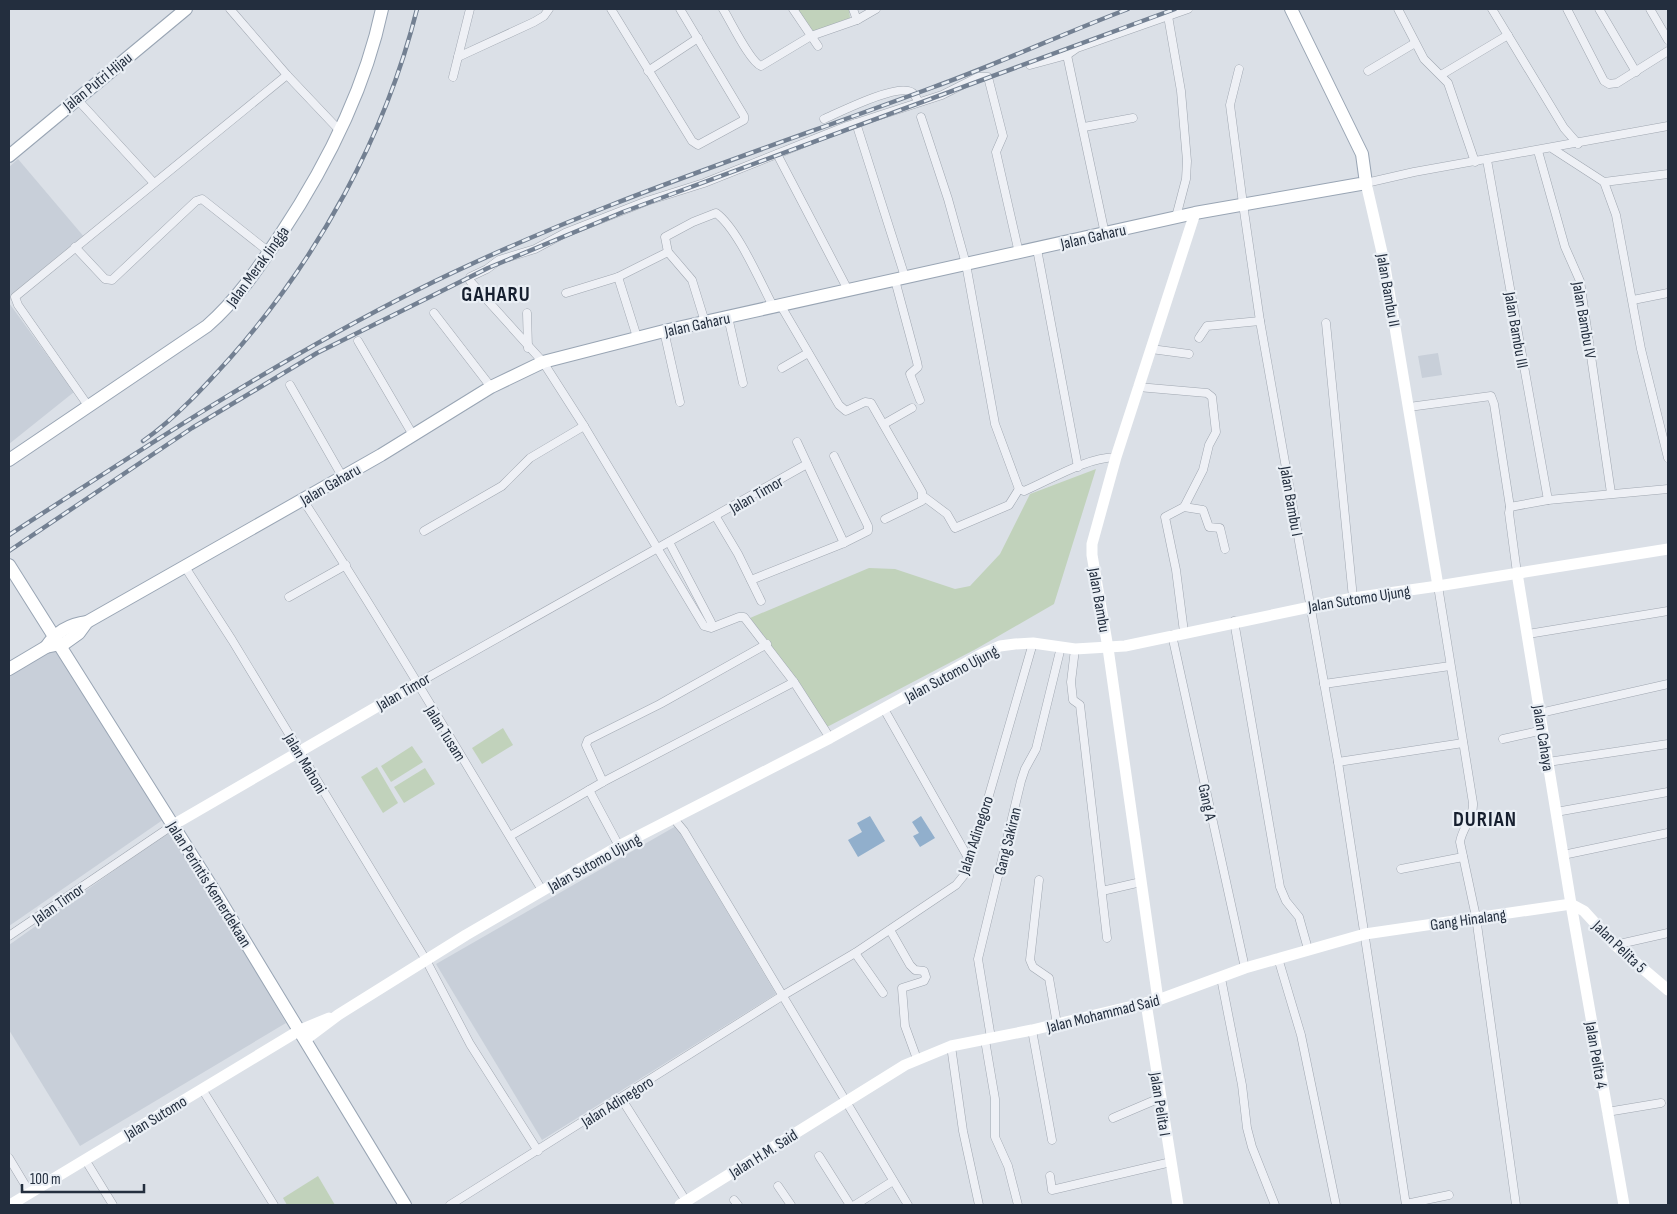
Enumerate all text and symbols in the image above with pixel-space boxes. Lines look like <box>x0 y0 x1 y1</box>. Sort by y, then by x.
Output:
street label: Jalan Putri Hijau <box>59 49 136 116</box>
street label: Jalan Gaharu <box>1058 221 1128 254</box>
street label: Jalan Merak Jingga <box>222 223 294 312</box>
street label: Jalan Bambu II <box>1372 251 1403 328</box>
street label: Jalan Bambu IV <box>1567 279 1600 361</box>
district label: GAHARU <box>461 282 531 307</box>
street label: Jalan Bambu III <box>1499 290 1532 370</box>
street label: Jalan Gaharu <box>662 309 732 342</box>
street label: Jalan Gaharu <box>296 460 364 511</box>
street label: Jalan Bambu I <box>1275 464 1306 538</box>
street label: Jalan Timor <box>726 472 787 519</box>
street label: Jalan Bambu <box>1083 566 1114 634</box>
street label: Jalan Sutomo Ujung <box>1306 582 1412 617</box>
street label: Jalan Sutomo Ujung <box>901 642 1002 707</box>
street label: Jalan Timor <box>373 669 434 716</box>
street label: Jalan Tusam <box>420 702 469 765</box>
street label: Jalan Cahaya <box>1528 703 1557 773</box>
street label: Jalan Mahoni <box>279 729 330 797</box>
street label: Gang A <box>1193 782 1220 822</box>
street label: Jalan Adinegoro <box>954 794 998 878</box>
street label: Gang Sakiran <box>991 805 1026 877</box>
district label: DURIAN <box>1453 807 1517 832</box>
street label: Jalan Perintis Kemerdekaan <box>162 818 255 951</box>
street label: Jalan Sutomo Ujung <box>544 830 644 897</box>
street label: Jalan Timor <box>28 879 89 929</box>
street label: Gang Hinalang <box>1429 906 1507 935</box>
street label: Jalan Pelita 5 <box>1587 916 1650 977</box>
street label: Jalan Mohammad Said <box>1044 991 1162 1038</box>
street label: Jalan Pelita 4 <box>1580 1019 1611 1091</box>
street label: Jalan Pelita I <box>1145 1070 1174 1137</box>
street label: Jalan Adinegoro <box>577 1073 657 1132</box>
street label: Jalan Sutomo <box>120 1092 191 1145</box>
street label: Jalan H.M. Said <box>725 1126 801 1183</box>
scale bar <box>22 1162 145 1194</box>
text: 100 m <box>30 1170 61 1189</box>

